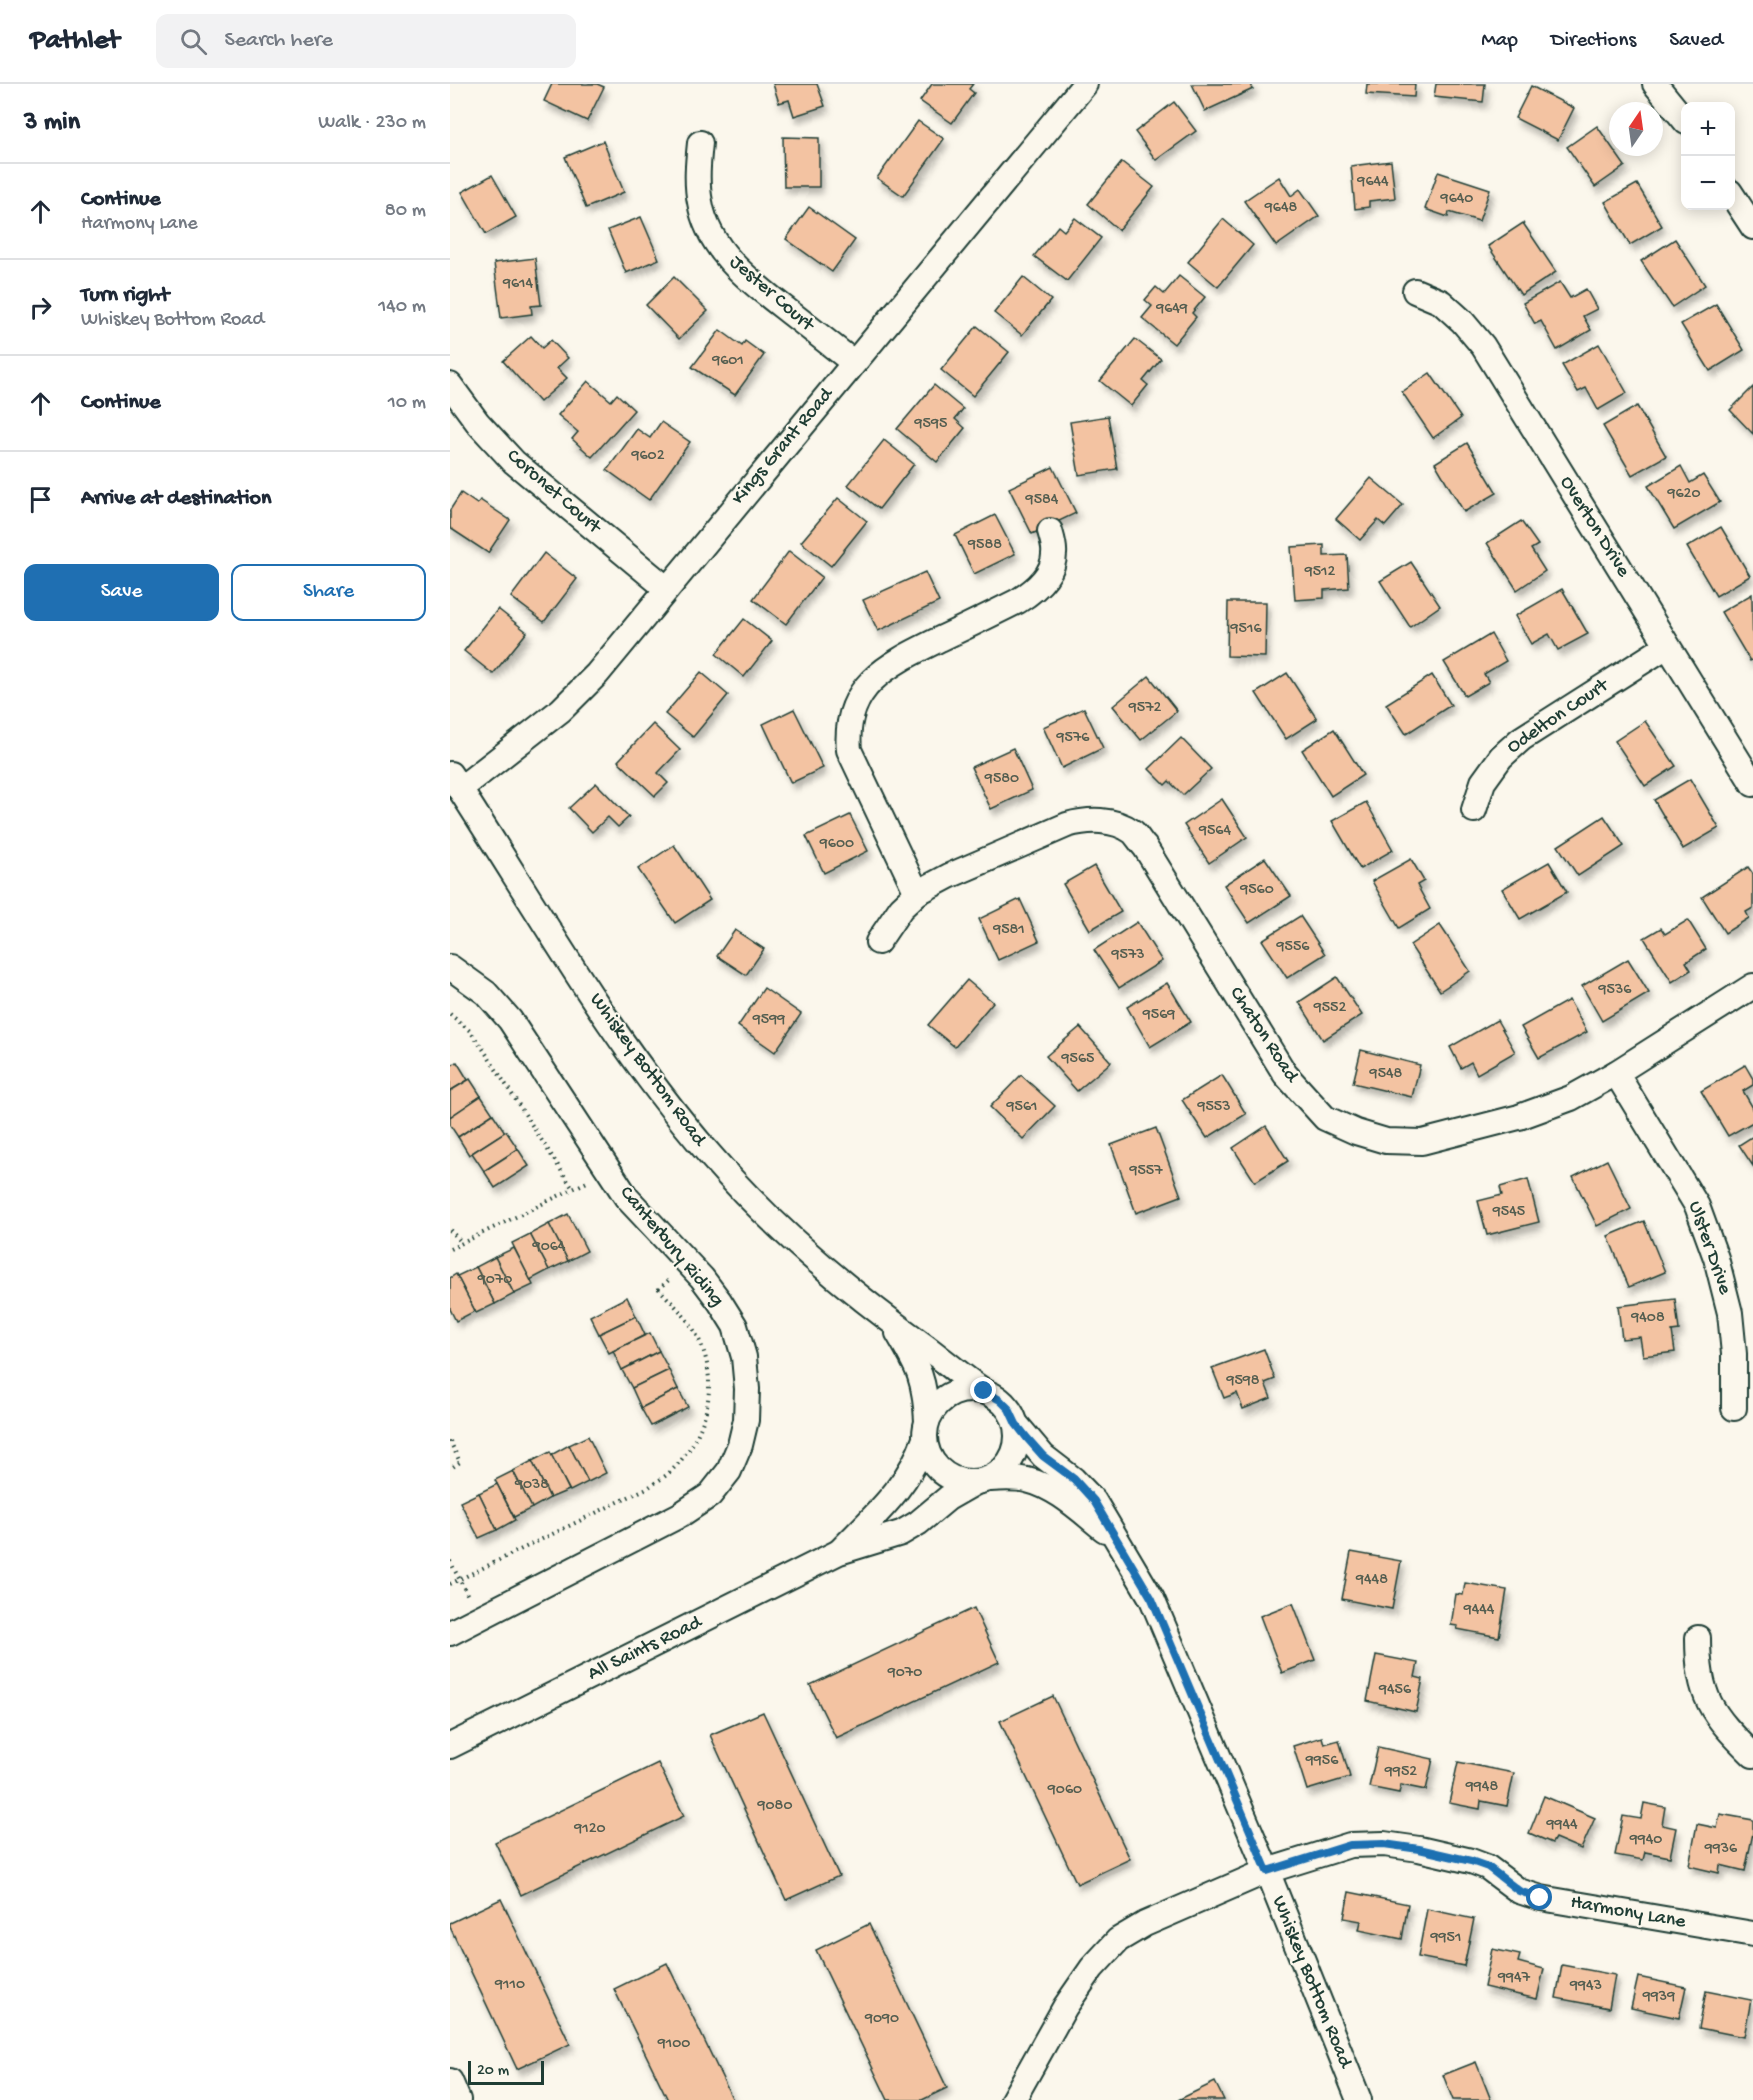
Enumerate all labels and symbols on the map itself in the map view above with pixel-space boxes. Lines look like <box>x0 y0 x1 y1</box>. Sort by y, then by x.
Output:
north arrow <box>1609 102 1663 156</box>
house number: 9644 <box>1356 173 1389 192</box>
house number: 9640 <box>1440 190 1473 209</box>
house number: 9648 <box>1264 199 1297 218</box>
street label: Jester Court <box>724 251 819 338</box>
house number: 9614 <box>502 275 534 294</box>
house number: 9649 <box>1155 300 1188 319</box>
house number: 9601 <box>711 352 744 371</box>
street label: Kings Grant Road <box>728 382 840 510</box>
house number: 9595 <box>914 415 947 434</box>
street label: Coronet Court <box>501 445 606 540</box>
house number: 9602 <box>630 447 665 466</box>
street label: Overton Drive <box>1554 472 1634 582</box>
house number: 9620 <box>1666 485 1701 504</box>
house number: 9584 <box>1025 491 1059 510</box>
house number: 9588 <box>967 536 1002 555</box>
house number: 9512 <box>1304 563 1336 582</box>
house number: 9516 <box>1230 620 1262 639</box>
street label: Odelton Court <box>1503 674 1614 759</box>
house number: 9572 <box>1128 699 1161 718</box>
house number: 9576 <box>1056 729 1090 748</box>
house number: 9580 <box>984 770 1019 789</box>
house number: 9564 <box>1198 822 1231 841</box>
house number: 9600 <box>819 835 854 854</box>
house number: 9560 <box>1239 881 1274 900</box>
house number: 9581 <box>992 921 1025 940</box>
house number: 9556 <box>1276 938 1310 957</box>
house number: 9573 <box>1110 946 1145 965</box>
house number: 9536 <box>1598 981 1632 1000</box>
street label: Chaton Road <box>1224 983 1304 1089</box>
street label: Whiskey Bottom Road <box>584 989 711 1153</box>
house number: 9552 <box>1313 999 1347 1018</box>
house number: 9569 <box>1142 1006 1175 1025</box>
house number: 9599 <box>752 1011 785 1030</box>
house number: 9565 <box>1061 1050 1094 1069</box>
house number: 9548 <box>1369 1065 1403 1084</box>
house number: 9561 <box>1006 1098 1038 1117</box>
house number: 9553 <box>1196 1098 1231 1117</box>
house number: 9557 <box>1128 1162 1163 1181</box>
street label: Canterbury Riding <box>614 1182 728 1312</box>
street label: Ulster Drive <box>1682 1198 1736 1298</box>
house number: 9545 <box>1492 1203 1525 1222</box>
house number: 9064 <box>532 1238 566 1257</box>
house number: 9070 <box>477 1271 512 1290</box>
house number: 9408 <box>1630 1309 1665 1328</box>
house number: 9598 <box>1225 1372 1260 1391</box>
route end <box>970 1377 996 1403</box>
house number: 9038 <box>514 1476 549 1495</box>
house number: 9448 <box>1355 1571 1388 1590</box>
house number: 9444 <box>1463 1601 1495 1620</box>
street label: All Saints Road <box>584 1611 708 1686</box>
house number: 9070 <box>887 1664 922 1683</box>
house number: 9456 <box>1378 1681 1412 1700</box>
house number: 9956 <box>1305 1752 1339 1771</box>
house number: 9952 <box>1384 1763 1417 1782</box>
house number: 9948 <box>1465 1778 1498 1797</box>
house number: 9060 <box>1047 1781 1082 1800</box>
house number: 9080 <box>757 1797 792 1816</box>
house number: 9944 <box>1545 1816 1578 1835</box>
house number: 9120 <box>573 1820 606 1839</box>
house number: 9940 <box>1629 1831 1662 1850</box>
house number: 9936 <box>1704 1840 1738 1859</box>
route start <box>1526 1884 1552 1910</box>
street label: Harmony Lane <box>1569 1892 1688 1935</box>
street label: Whiskey Bottom Road <box>1266 1893 1357 2073</box>
house number: 9951 <box>1430 1929 1461 1948</box>
house number: 9947 <box>1497 1969 1531 1988</box>
house number: 9110 <box>494 1976 525 1995</box>
house number: 9943 <box>1569 1977 1602 1996</box>
house number: 9939 <box>1642 1988 1675 2007</box>
house number: 9090 <box>864 2010 899 2029</box>
house number: 9100 <box>657 2035 690 2054</box>
scale bar <box>468 2058 544 2086</box>

